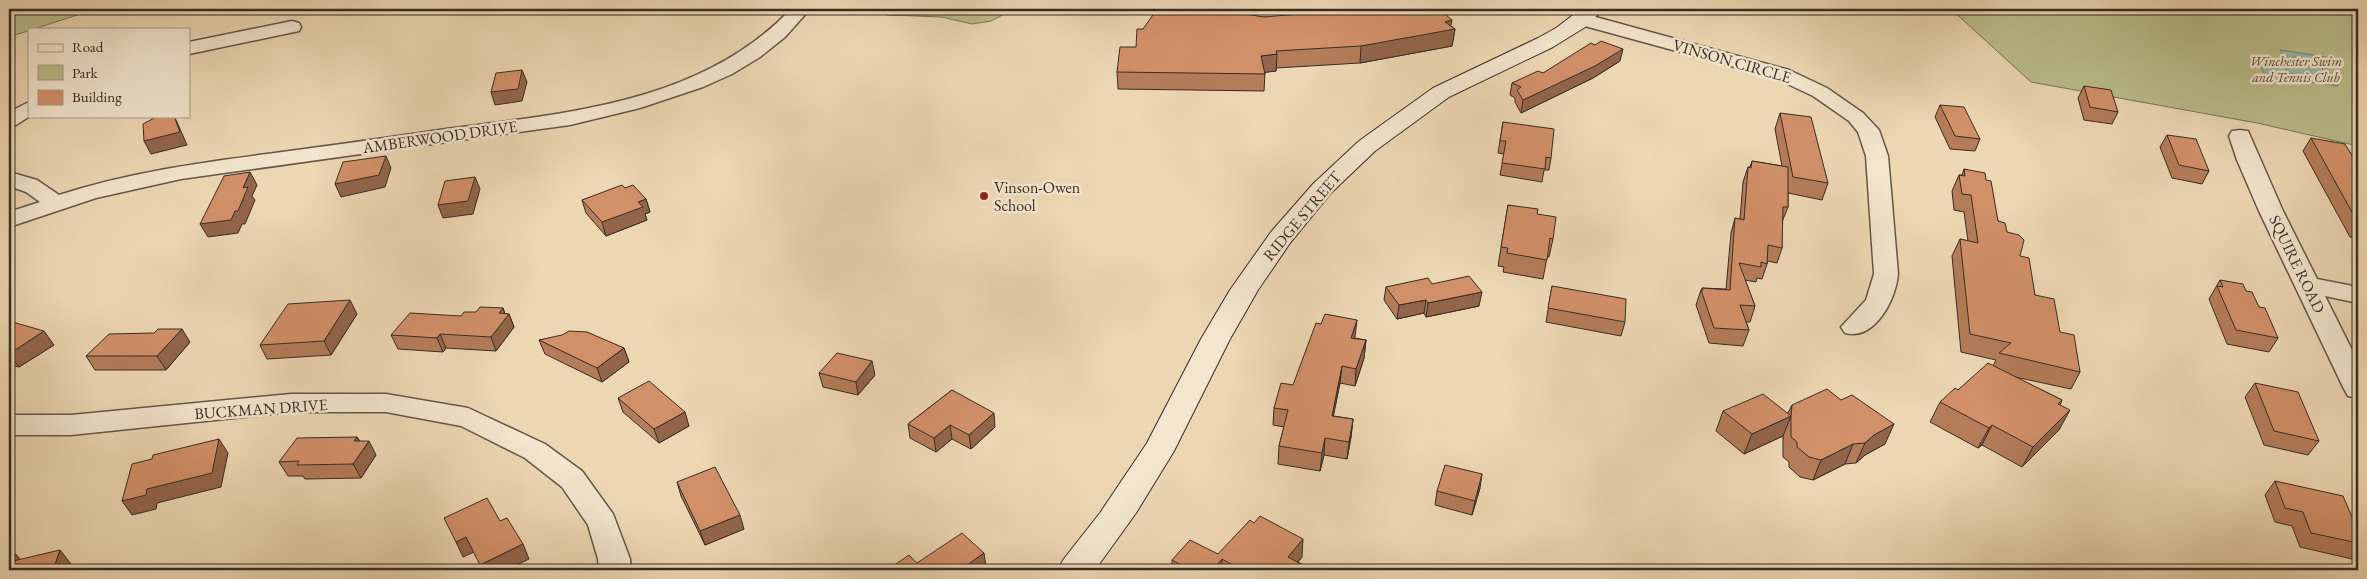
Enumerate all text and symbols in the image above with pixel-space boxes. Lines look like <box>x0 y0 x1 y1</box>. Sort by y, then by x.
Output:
legend <box>28 28 190 118</box>
street label: VINSON CIRCLE <box>1670 34 1794 88</box>
text: Road <box>72 37 104 56</box>
park label: Winchester Swim and Tennis Club <box>2250 52 2342 86</box>
text: Park <box>72 63 99 82</box>
text: Building <box>72 87 122 106</box>
street label: AMBERWOOD DRIVE <box>360 116 519 158</box>
street label: RIDGE STREET <box>1258 166 1346 265</box>
place label: Vinson-Owen School <box>994 177 1081 216</box>
marker: Vinson-Owen School <box>978 190 990 202</box>
street label: SQUIRE ROAD <box>2264 211 2330 317</box>
street label: BUCKMAN DRIVE <box>194 394 328 424</box>

